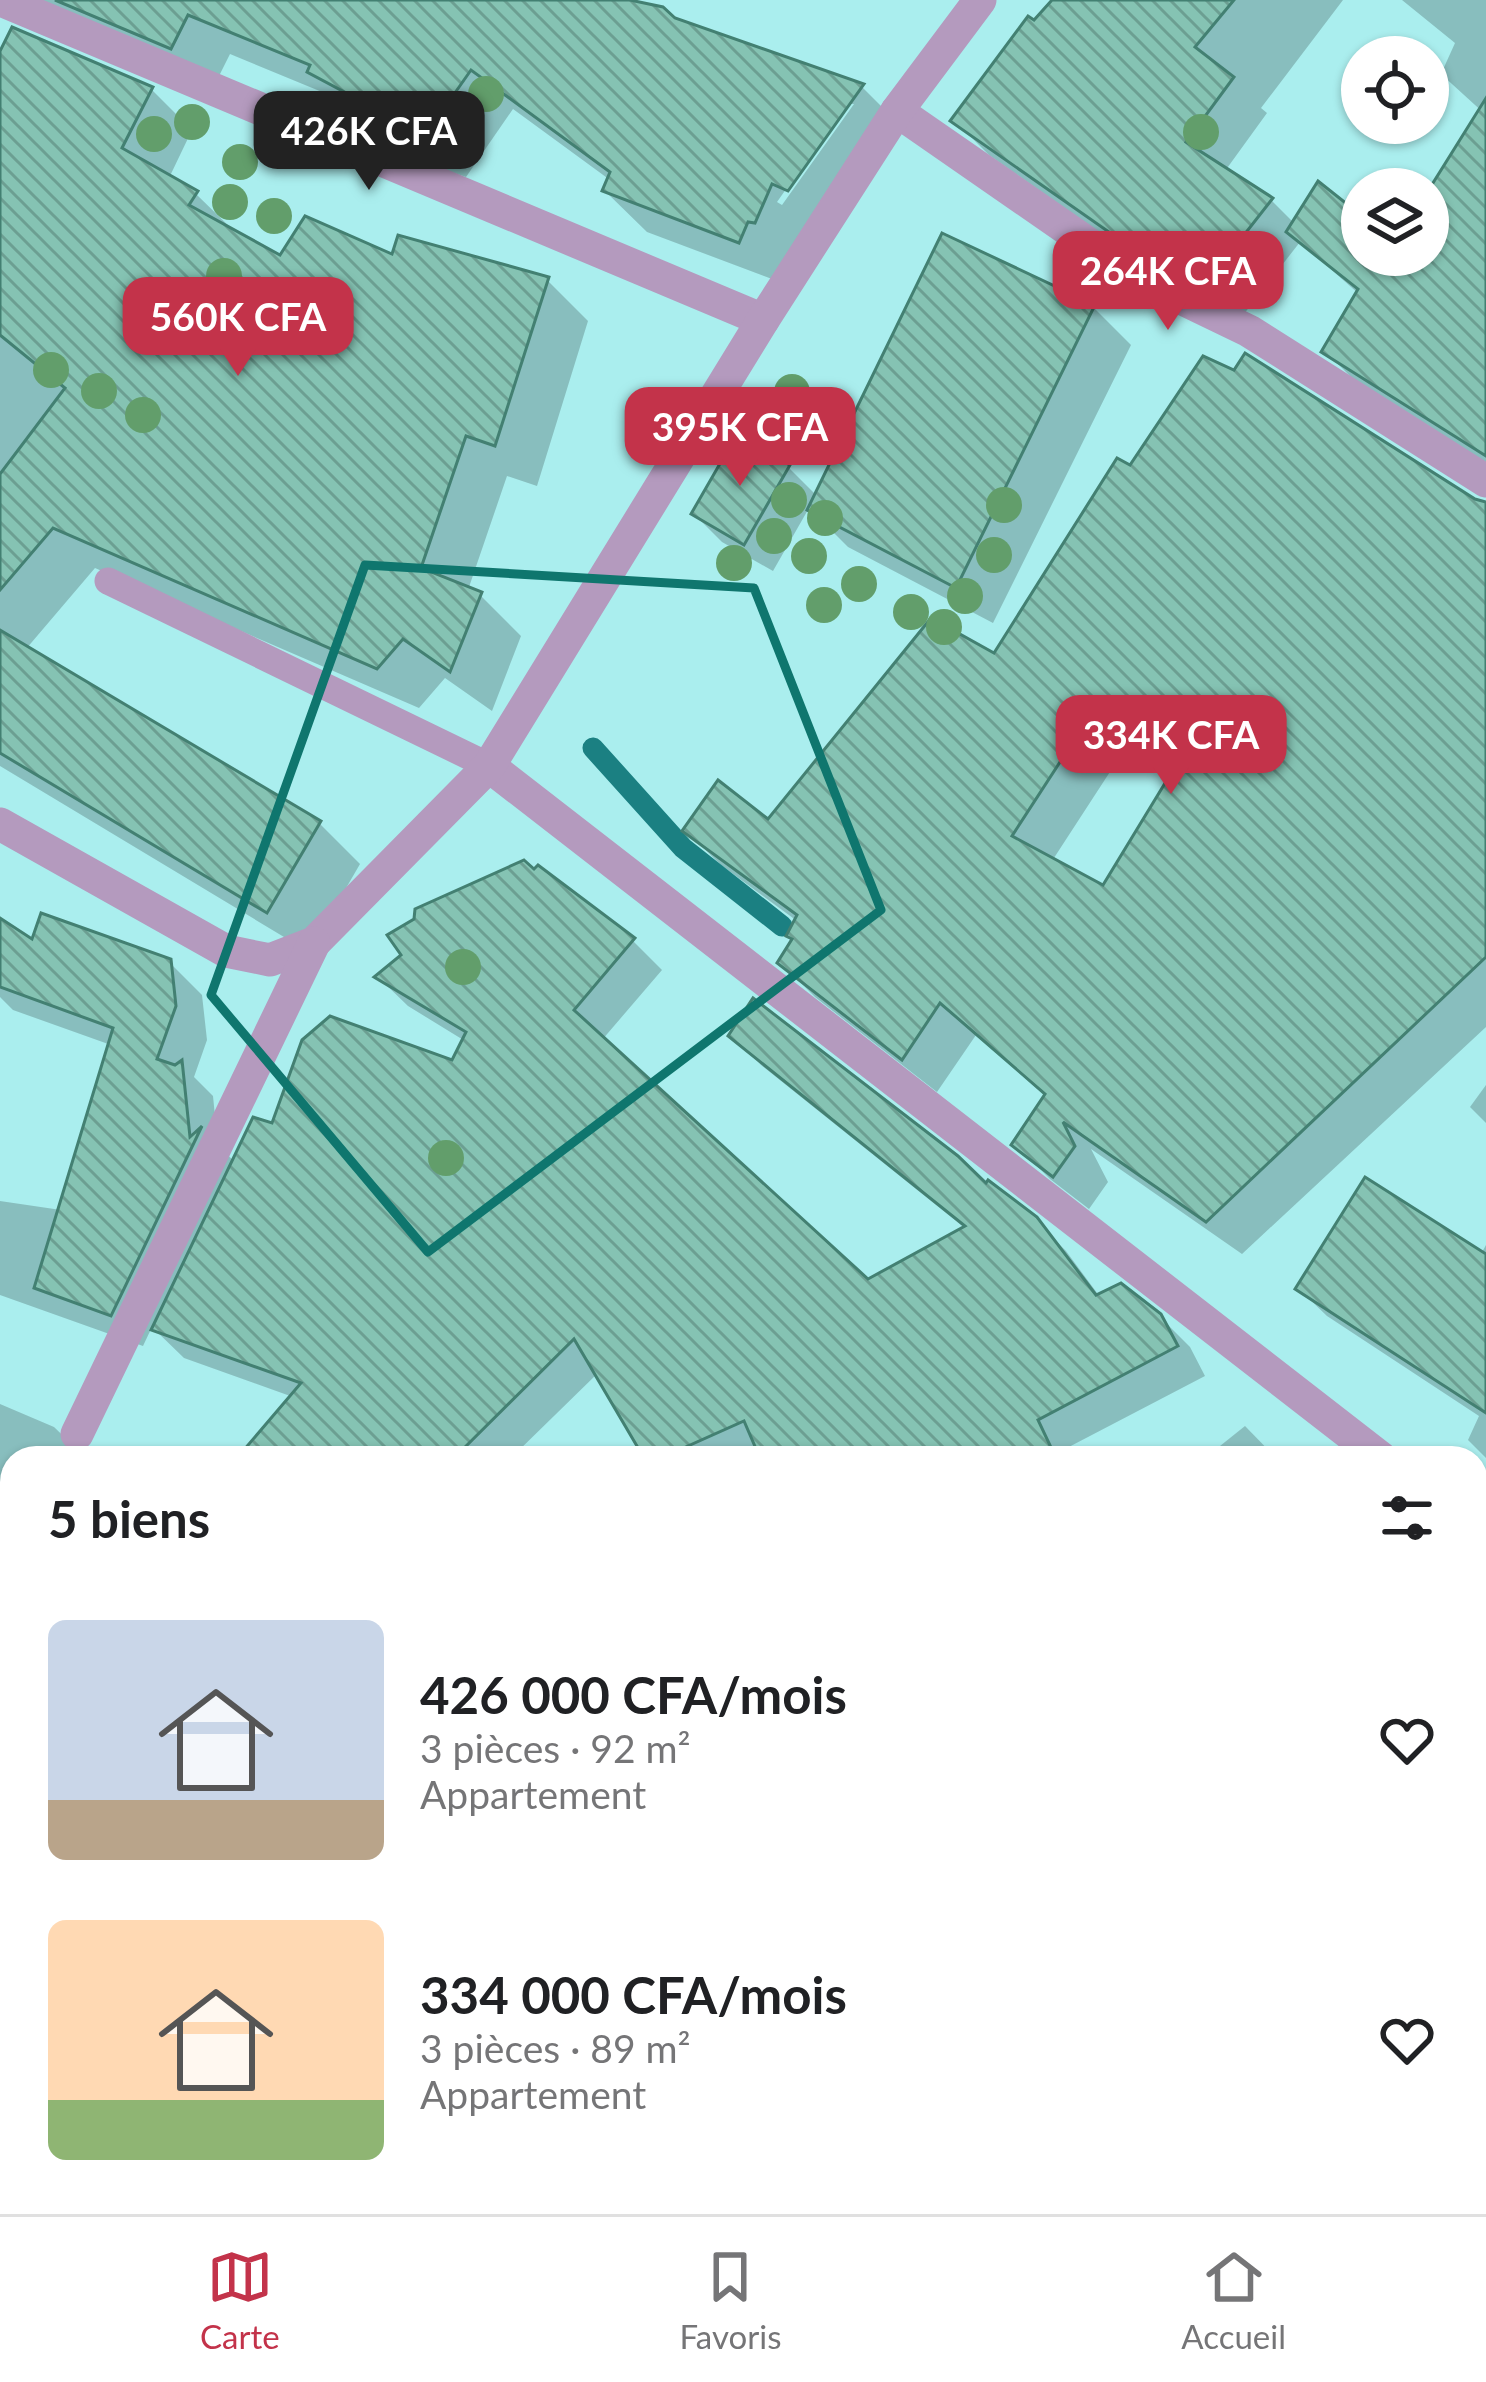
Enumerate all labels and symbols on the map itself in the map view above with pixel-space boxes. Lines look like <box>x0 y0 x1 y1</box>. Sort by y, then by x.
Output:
pin: 426K CFA <box>245 91 493 193</box>
pin: 264K CFA <box>1044 231 1292 333</box>
pin: 560K CFA <box>114 277 362 379</box>
pin: 395K CFA <box>616 387 864 489</box>
pin: 334K CFA <box>1047 695 1295 797</box>

